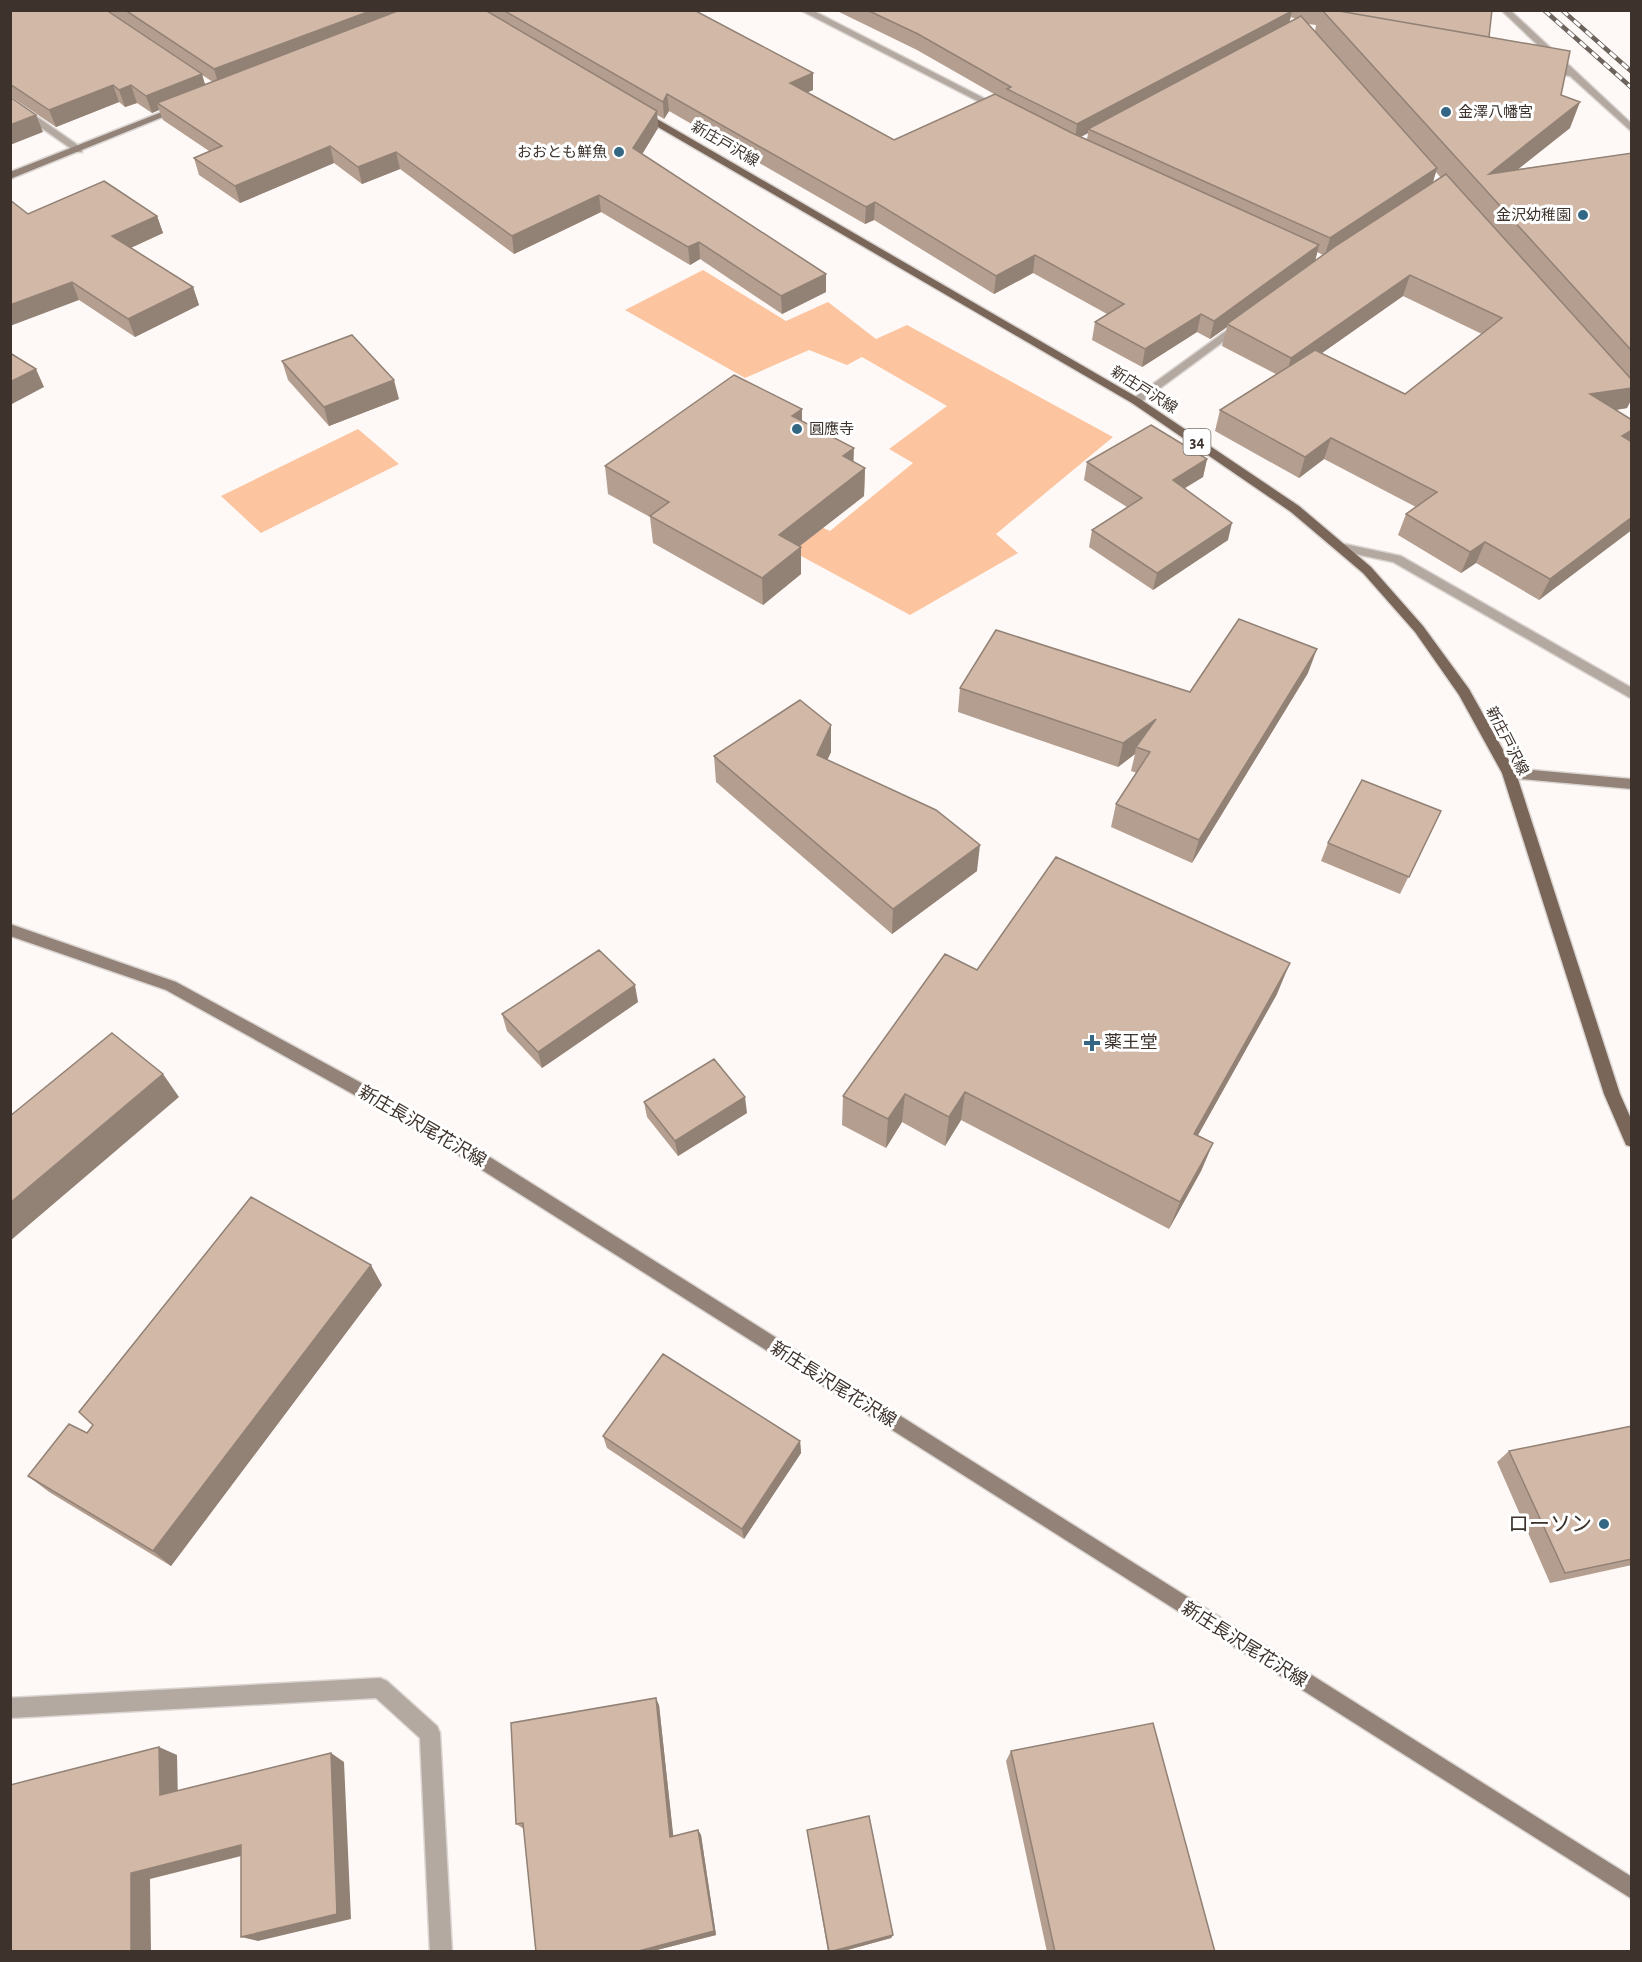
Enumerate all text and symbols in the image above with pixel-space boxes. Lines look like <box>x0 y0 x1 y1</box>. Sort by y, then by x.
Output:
place label: 金澤八幡宮 <box>1458 104 1533 120</box>
marker: 金澤八幡宮 <box>1439 105 1453 119</box>
street label: 新庄戸沢線 <box>689 118 762 169</box>
place label: おおとも鮮魚 <box>517 143 607 160</box>
marker: おおとも鮮魚 <box>612 145 626 159</box>
place label: 金沢幼稚園 <box>1496 207 1571 223</box>
marker: 金沢幼稚園 <box>1576 208 1590 222</box>
street label: 新庄戸沢線 <box>1108 363 1180 416</box>
place label: 圓應寺 <box>809 421 854 437</box>
marker: 圓應寺 <box>790 422 804 436</box>
road number: 34 <box>1184 429 1210 455</box>
street label: 新庄戸沢線 <box>1483 704 1532 778</box>
place label: 薬王堂 <box>1104 1033 1158 1052</box>
marker: 薬王堂 <box>1085 1036 1099 1050</box>
street label: 新庄長沢尾花沢線 <box>355 1081 490 1171</box>
street label: 新庄長沢尾花沢線 <box>767 1338 900 1431</box>
place label: ローソン <box>1508 1514 1592 1535</box>
marker: ローソン <box>1597 1517 1611 1531</box>
street label: 新庄長沢尾花沢線 <box>1178 1598 1311 1691</box>

